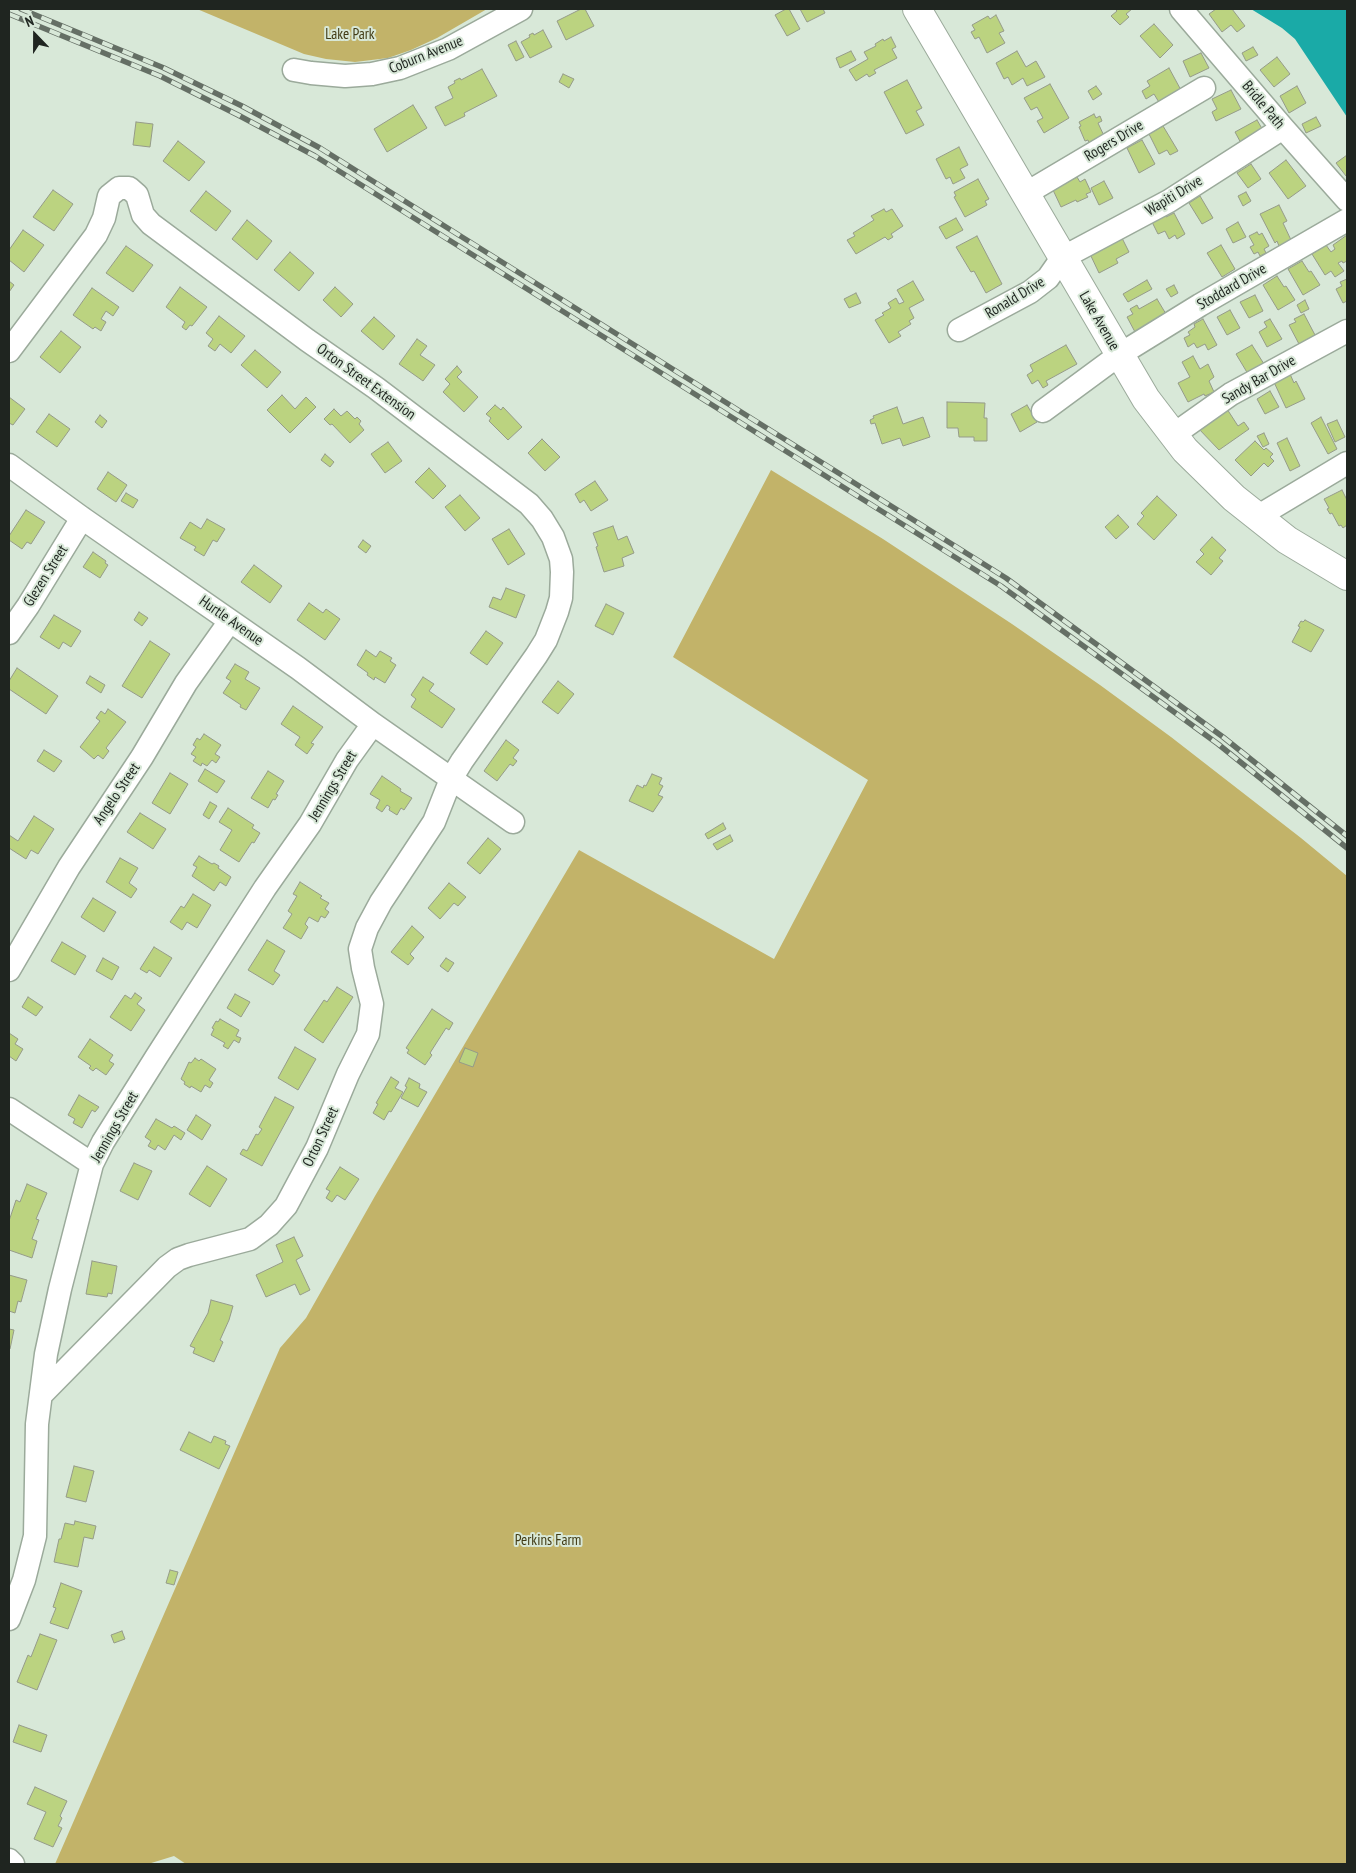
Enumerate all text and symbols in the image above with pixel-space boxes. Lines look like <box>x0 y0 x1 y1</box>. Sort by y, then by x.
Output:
north arrow <box>10 10 60 60</box>
text: N <box>23 11 36 31</box>
park label: Lake Park <box>325 26 375 44</box>
street label: Coburn Avenue <box>387 32 465 78</box>
street label: Bridle Path <box>1238 77 1288 133</box>
street label: Rogers Drive <box>1081 116 1147 166</box>
street label: Wapiti Drive <box>1142 172 1206 220</box>
street label: Stoddard Drive <box>1194 260 1270 314</box>
street label: Ronald Drive <box>982 273 1048 323</box>
street label: Lake Avenue <box>1075 288 1123 354</box>
street label: Orton Street Extension <box>313 340 419 424</box>
street label: Sandy Bar Drive <box>1219 352 1299 408</box>
street label: Glezen Street <box>20 542 72 610</box>
street label: Hurtle Avenue <box>196 592 266 650</box>
street label: Jennings Street <box>305 748 361 824</box>
street label: Angelo Street <box>90 760 144 828</box>
street label: Jennings Street <box>88 1088 142 1166</box>
street label: Orton Street <box>299 1104 343 1170</box>
park label: Perkins Farm <box>515 1532 581 1550</box>

